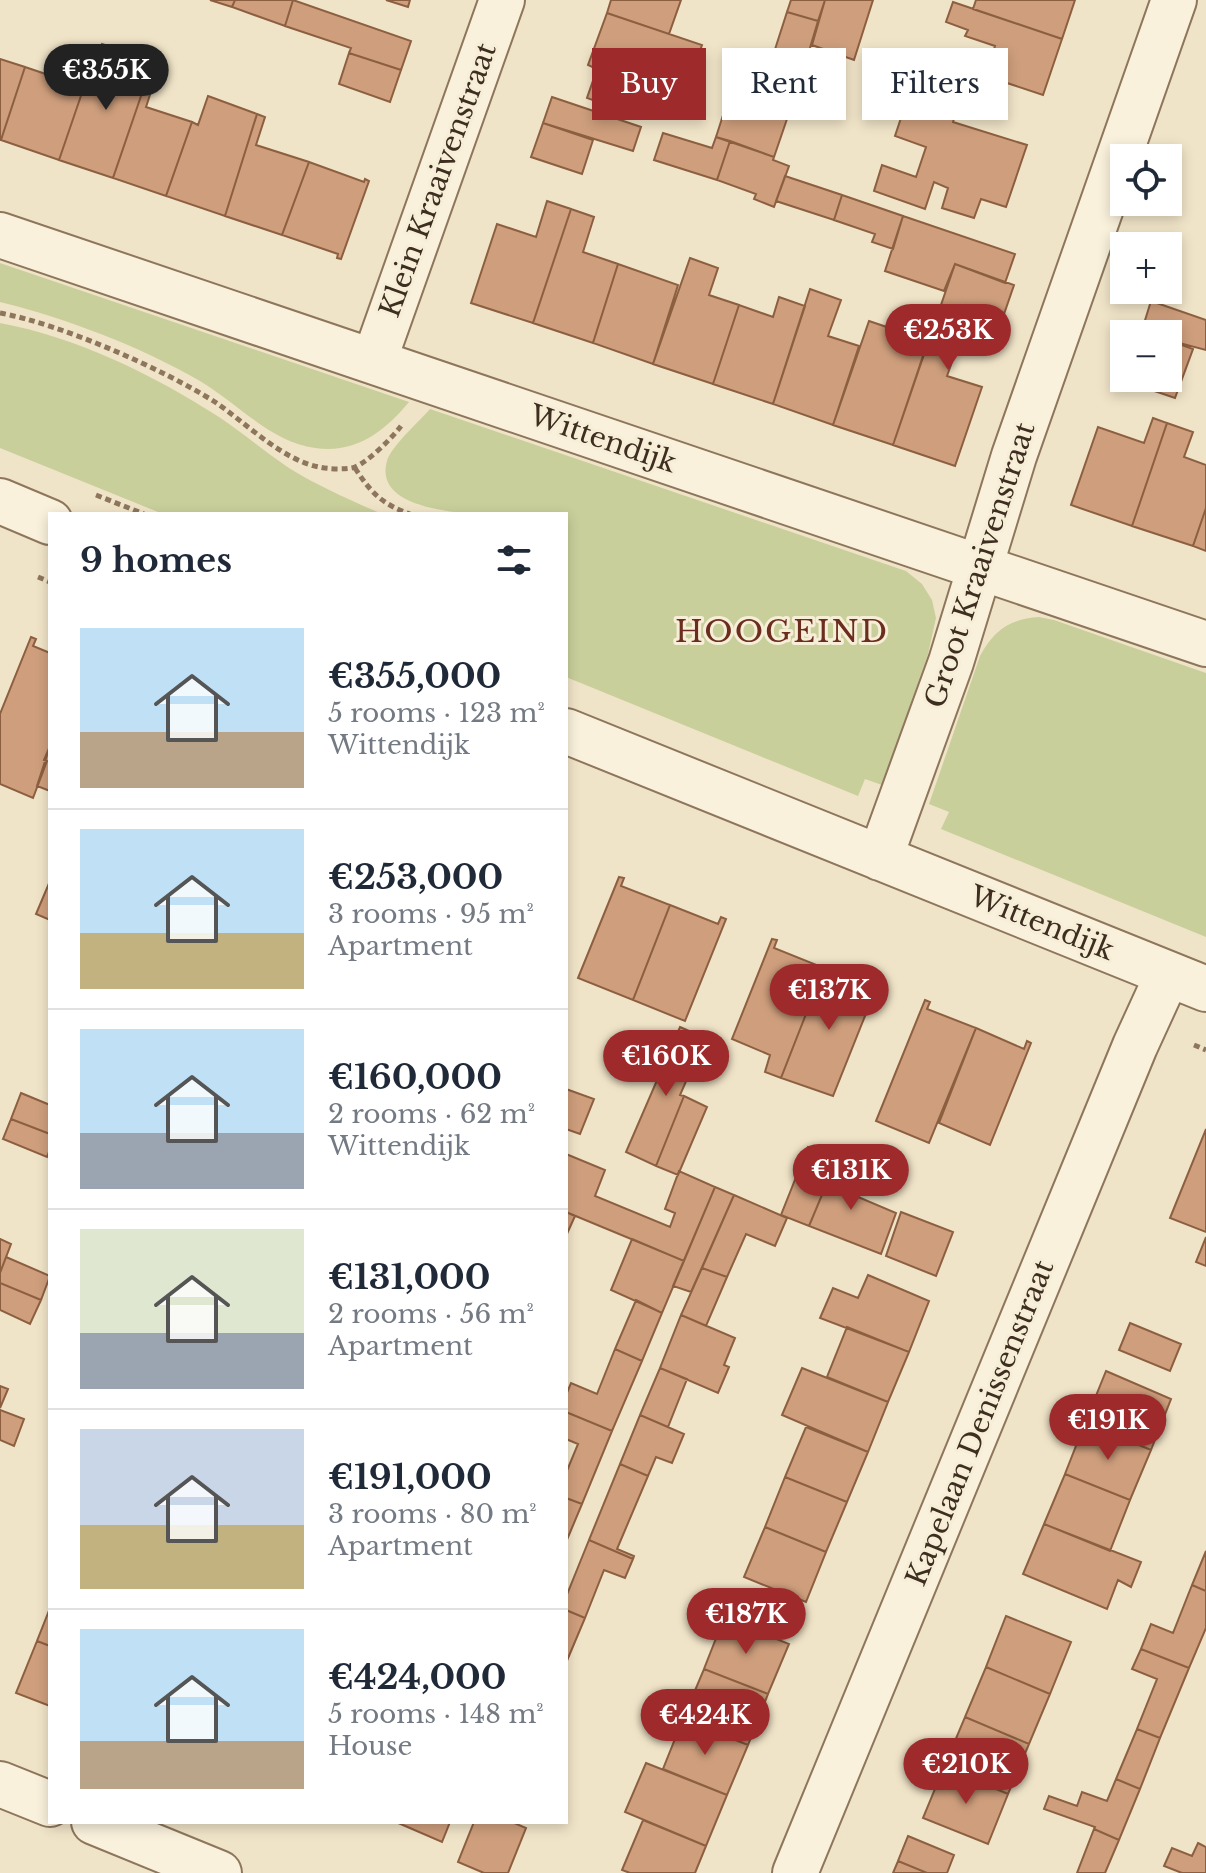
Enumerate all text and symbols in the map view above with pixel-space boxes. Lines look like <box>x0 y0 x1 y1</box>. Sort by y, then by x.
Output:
street label: Klein Kraaivenstraat <box>372 38 504 322</box>
pin: €355K <box>50 44 162 112</box>
chip: Buy <box>592 48 706 120</box>
chip: Rent <box>722 48 846 120</box>
chip: Filters <box>862 48 1008 120</box>
text: €355K <box>62 54 150 86</box>
map controls <box>1110 144 1182 392</box>
button: locate <box>1110 144 1182 216</box>
button: + <box>1110 232 1182 304</box>
pin: €253K <box>892 304 1004 372</box>
text: €253K <box>903 314 993 346</box>
button: − <box>1110 320 1182 392</box>
street label: Wittendijk <box>524 397 682 481</box>
street label: Groot Kraaivenstraat <box>917 417 1043 712</box>
icon: filters <box>492 538 536 582</box>
text: 9 homes <box>80 539 232 581</box>
district label: HOOGEIND <box>675 613 889 650</box>
text: €355,000 <box>328 655 501 697</box>
icon: home <box>144 660 240 756</box>
text: 5 rooms · 123 m² <box>328 697 545 729</box>
text: Wittendijk <box>328 729 470 761</box>
text: €253,000 <box>328 856 503 898</box>
icon: home <box>144 861 240 957</box>
street label: Wittendijk <box>964 878 1120 968</box>
text: 3 rooms · 95 m² <box>328 898 534 930</box>
text: Apartment <box>328 930 473 962</box>
pin: €137K <box>773 964 885 1032</box>
text: €137K <box>788 974 870 1006</box>
pin: €160K <box>610 1030 722 1098</box>
text: €160K <box>621 1040 711 1072</box>
text: €160,000 <box>328 1056 502 1098</box>
icon: home <box>144 1061 240 1157</box>
text: 2 rooms · 62 m² <box>328 1098 535 1130</box>
text: Wittendijk <box>328 1130 470 1162</box>
pin: €131K <box>795 1144 907 1212</box>
text: €131K <box>811 1154 891 1186</box>
street label: Kapelaan Denissenstraat <box>898 1255 1062 1591</box>
text: €131,000 <box>328 1256 490 1298</box>
icon: home <box>144 1261 240 1357</box>
text: 2 rooms · 56 m² <box>328 1298 534 1330</box>
text: Apartment <box>328 1330 473 1362</box>
pin: €191K <box>1052 1394 1164 1462</box>
text: €191K <box>1067 1404 1149 1436</box>
text: €191,000 <box>328 1456 492 1498</box>
icon: home <box>144 1461 240 1557</box>
text: 3 rooms · 80 m² <box>328 1498 537 1530</box>
text: Apartment <box>328 1530 473 1562</box>
pin: €187K <box>690 1588 802 1656</box>
text: €187K <box>705 1598 787 1630</box>
text: €424,000 <box>328 1656 506 1698</box>
icon: home <box>144 1661 240 1757</box>
pin: €424K <box>649 1689 761 1757</box>
text: 5 rooms · 148 m² <box>328 1698 544 1730</box>
text: €424K <box>659 1699 751 1731</box>
text: House <box>328 1730 412 1762</box>
pin: €210K <box>910 1738 1022 1806</box>
text: €210K <box>921 1748 1011 1780</box>

